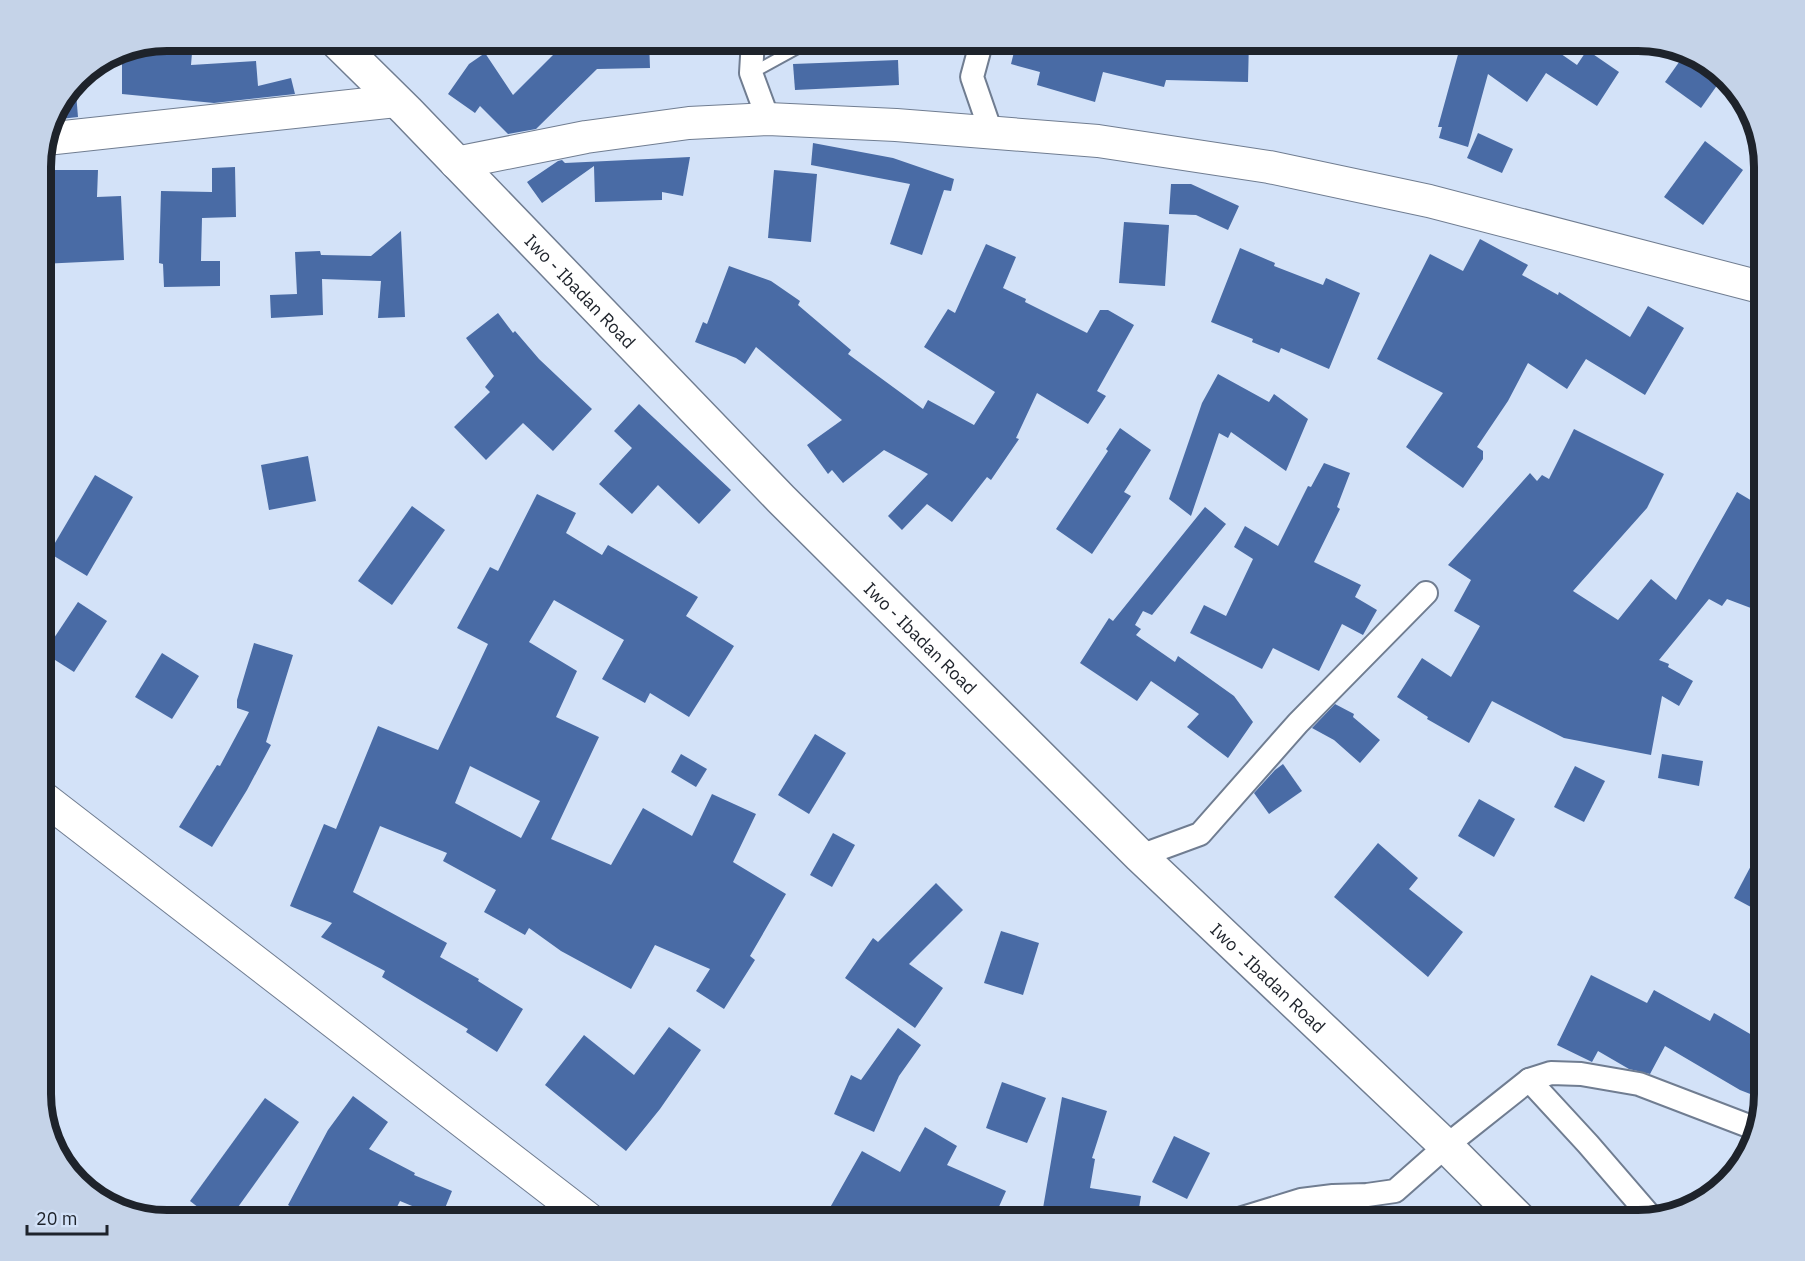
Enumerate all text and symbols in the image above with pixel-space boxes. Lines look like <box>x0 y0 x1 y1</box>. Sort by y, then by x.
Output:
street label: Iwo - Ibadan Road <box>520 229 641 353</box>
street label: Iwo - Ibadan Road <box>859 577 982 699</box>
street label: Iwo - Ibadan Road <box>1206 918 1331 1037</box>
scale bar <box>27 1198 106 1236</box>
text: 20 m <box>36 1207 78 1230</box>

